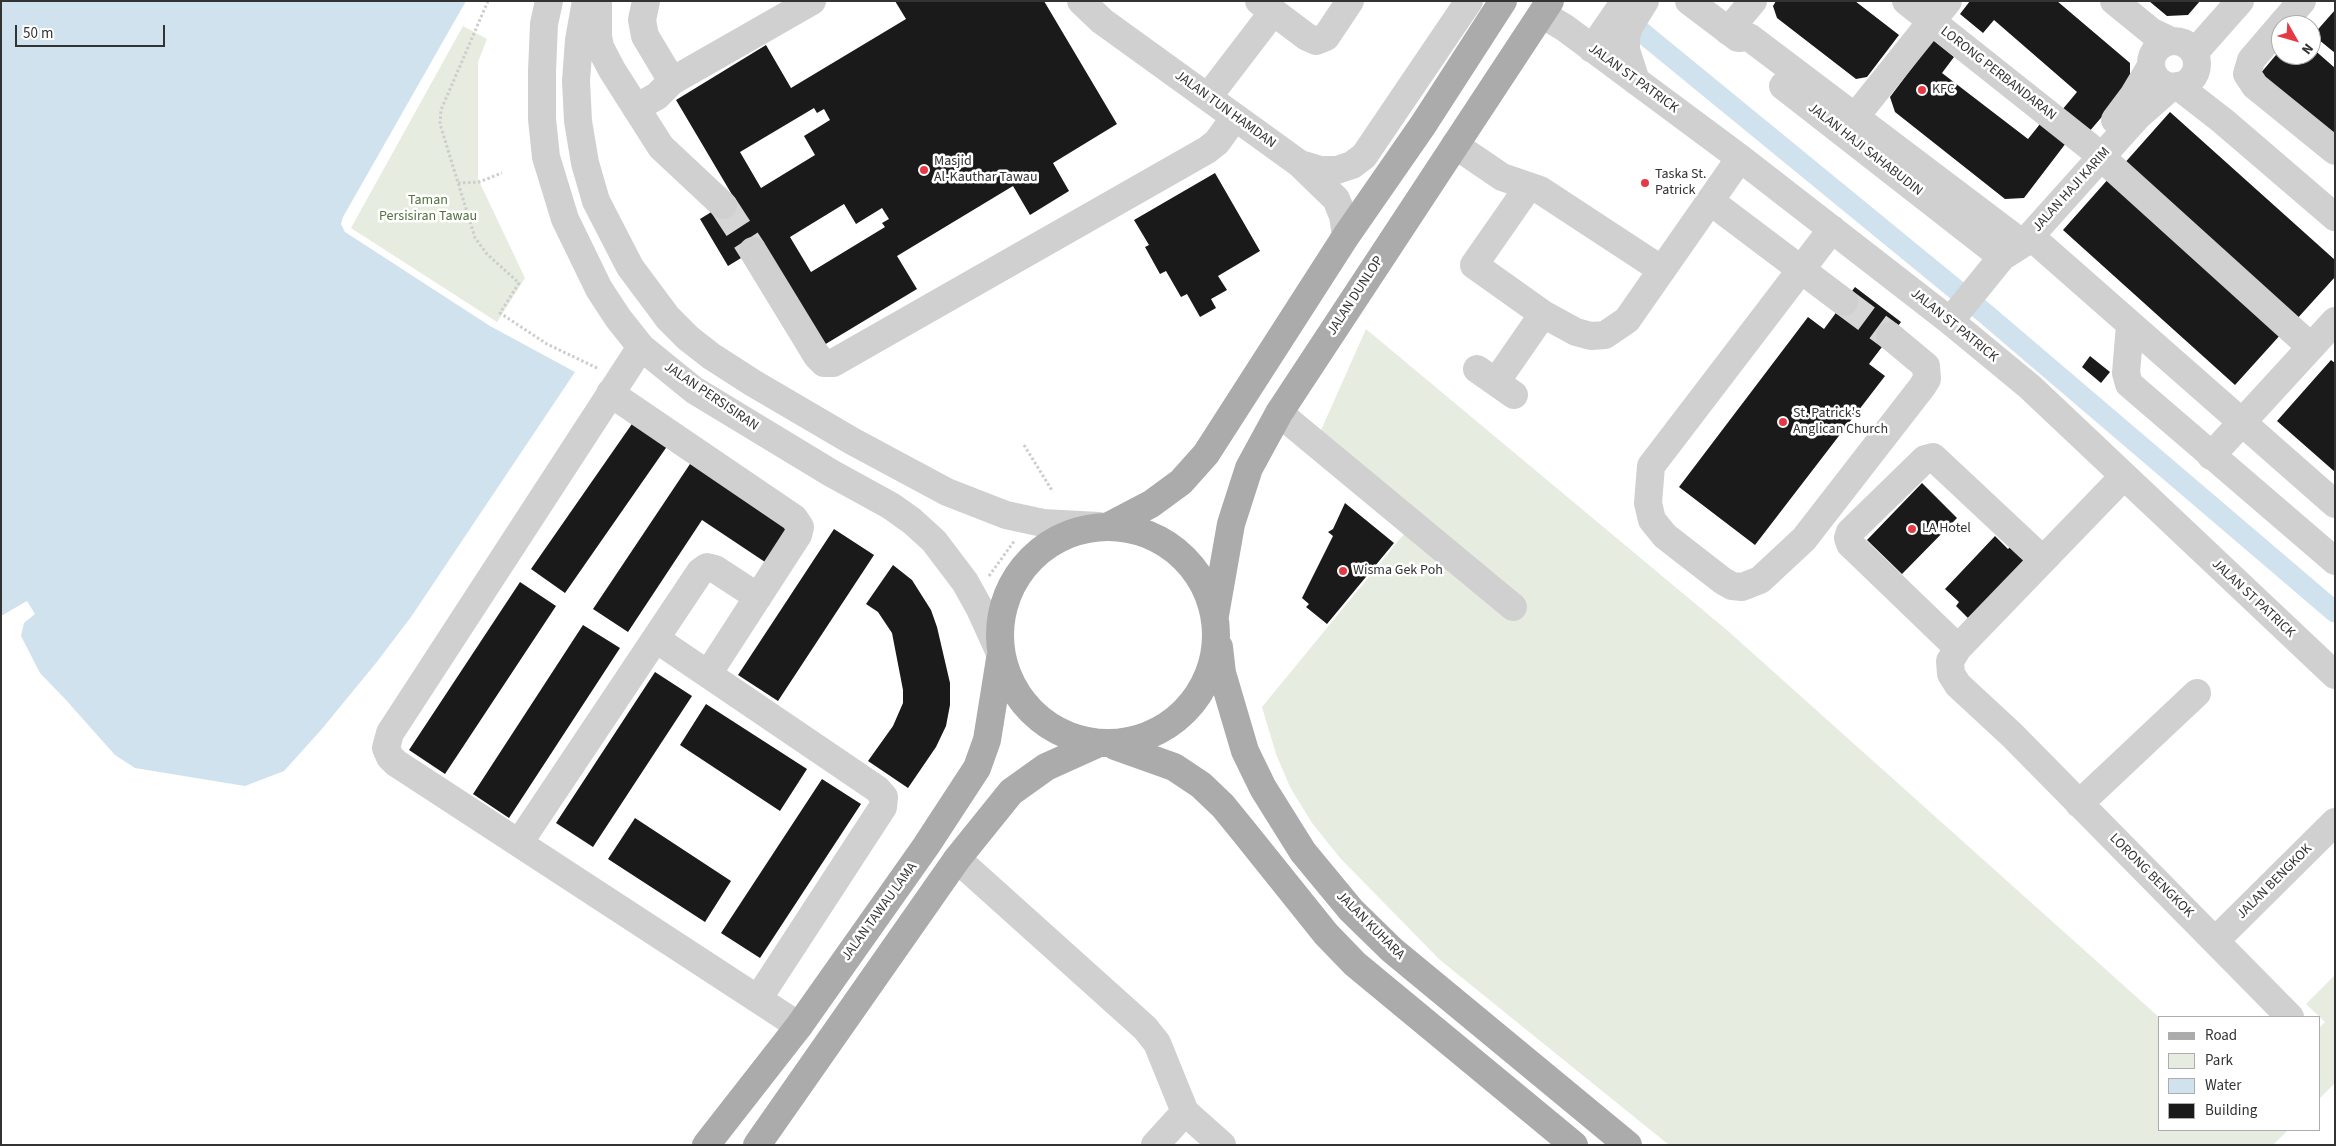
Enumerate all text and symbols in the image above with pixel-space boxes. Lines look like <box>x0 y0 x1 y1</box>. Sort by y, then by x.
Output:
scale bar <box>18 15 168 47</box>
north arrow <box>2271 15 2321 65</box>
text: 50 m <box>23 23 53 44</box>
street label: LORONG PERBANDARAN <box>1937 24 2059 124</box>
text: N <box>2296 39 2318 58</box>
street label: JALAN ST PATRICK <box>1585 41 1681 117</box>
street label: JALAN TUN HAMDAN <box>1171 68 1279 152</box>
place label: KFC <box>1932 82 1955 98</box>
marker: KFC <box>1916 84 1928 96</box>
street label: JALAN HAJI SAHABUDIN <box>1804 100 1926 200</box>
street label: JALAN HAJI KARIM <box>2030 144 2114 236</box>
place label: Masjid Al-Kauthar Tawau <box>934 154 1038 186</box>
marker: Masjid Al-Kauthar Tawau <box>918 164 930 176</box>
place label: Taska St. Patrick <box>1655 167 1707 200</box>
marker: Taska St. Patrick <box>1639 177 1651 189</box>
park label: Taman Persisiran Tawau <box>379 193 477 226</box>
street label: JALAN DUNLOP <box>1324 253 1388 339</box>
street label: JALAN ST PATRICK <box>1907 286 2001 366</box>
street label: JALAN PERSISIRAN <box>660 359 762 435</box>
place label: St. Patrick's Anglican Church <box>1793 406 1888 438</box>
marker: St. Patrick's Anglican Church <box>1777 416 1789 428</box>
place label: LA Hotel <box>1922 521 1971 537</box>
marker: LA Hotel <box>1906 523 1918 535</box>
street label: JALAN ST PATRICK <box>2208 556 2298 642</box>
place label: Wisma Gek Poh <box>1353 563 1443 579</box>
marker: Wisma Gek Poh <box>1337 565 1349 577</box>
street label: LORONG BENGKOK <box>2105 830 2197 922</box>
street label: JALAN BENGKOK <box>2234 841 2316 923</box>
street label: JALAN TAWAU LAMA <box>839 859 921 965</box>
street label: JALAN KUHARA <box>1332 888 1408 964</box>
legend <box>2158 1016 2321 1131</box>
text: Road <box>2205 1025 2237 1046</box>
text: Park <box>2205 1050 2233 1071</box>
text: Water <box>2205 1075 2241 1096</box>
text: Building <box>2205 1100 2257 1121</box>

